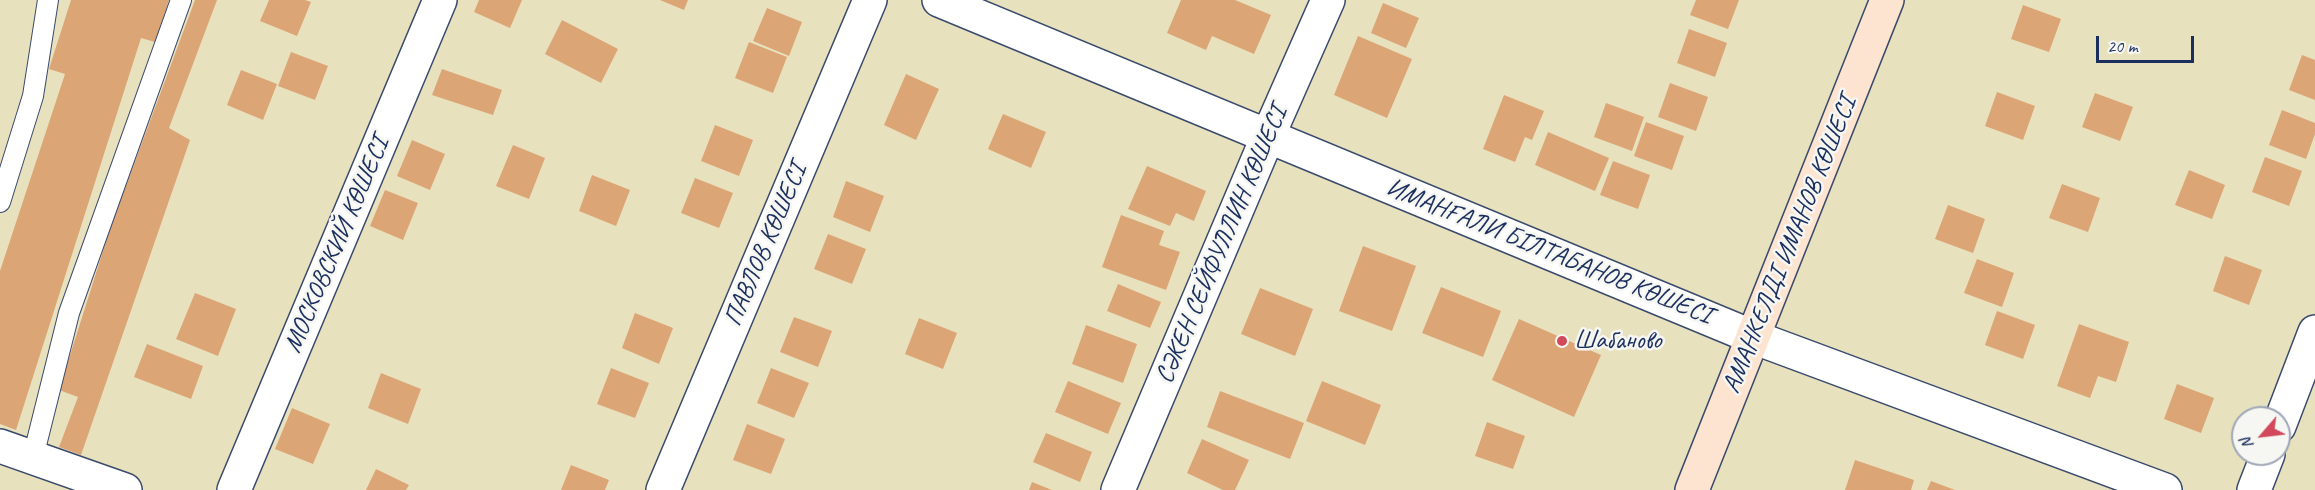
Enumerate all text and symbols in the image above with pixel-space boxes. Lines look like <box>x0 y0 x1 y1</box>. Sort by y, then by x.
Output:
scale bar <box>2099 24 2196 62</box>
text: 20 m <box>2107 35 2138 57</box>
street label: АМАНКЕЛДІ ИМАНОВ КӨШЕСІ <box>1716 92 1864 398</box>
street label: СӘКЕН СЕЙФУЛЛИН КӨШЕСІ <box>1149 102 1295 388</box>
street label: МОСКОВСКИЙ КӨШЕСІ <box>278 133 396 357</box>
street label: ПАВЛОВ КӨШЕСІ <box>718 159 814 331</box>
street label: ИМАНҒАЛИ БІЛТАБАНОВ КӨШЕСІ <box>1382 172 1716 332</box>
place label: Шабаново <box>1574 325 1662 357</box>
marker: Шабаново <box>1555 334 1569 348</box>
north arrow <box>2231 406 2291 466</box>
text: N <box>2236 434 2258 453</box>

